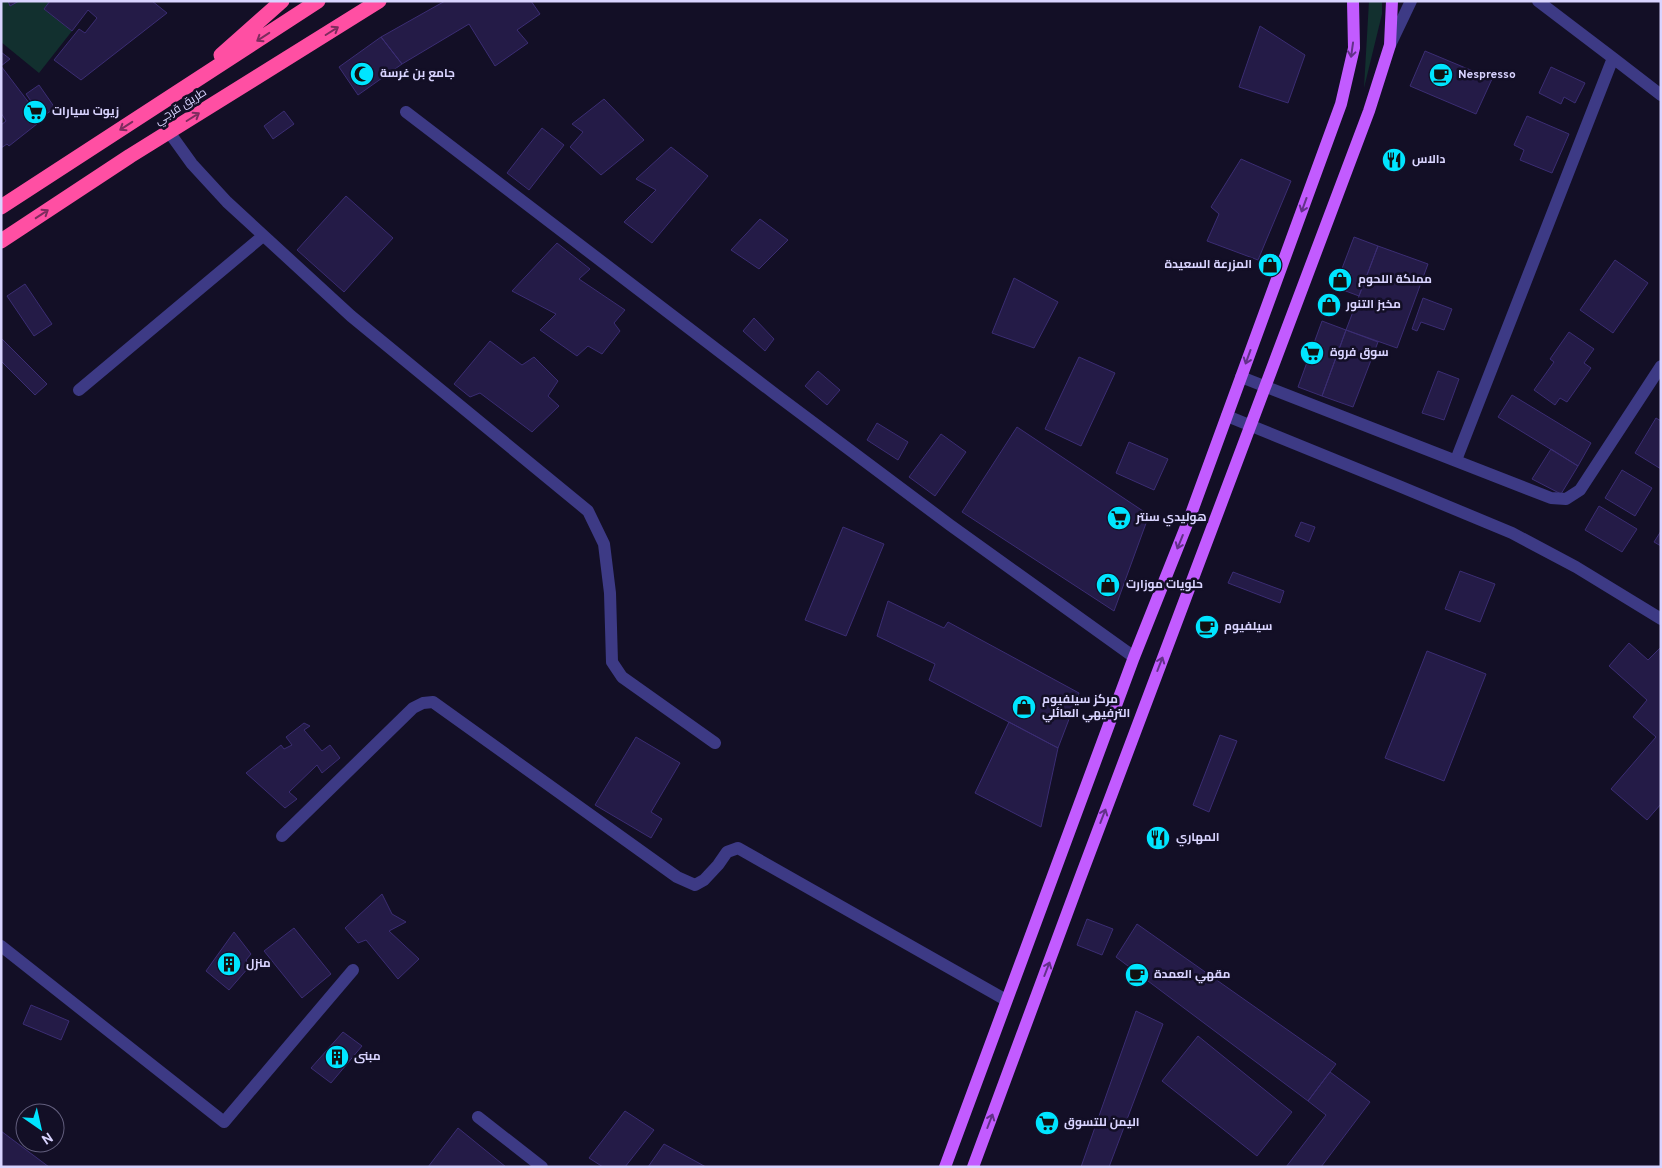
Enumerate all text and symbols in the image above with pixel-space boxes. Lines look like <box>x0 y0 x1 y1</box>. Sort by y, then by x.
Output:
one-way arrow <box>324 26 338 36</box>
one-way arrow <box>256 33 270 43</box>
one-way arrow <box>1347 41 1357 57</box>
mosque icon: جامع بن غرسة <box>349 61 375 87</box>
cafe icon: Nespresso <box>1428 62 1454 88</box>
place label: جامع بن غرسة <box>380 66 455 82</box>
place label: Nespresso <box>1458 67 1516 83</box>
street label: طريق قرجي <box>152 85 211 130</box>
supermarket icon: زيوت سيارات <box>22 99 48 125</box>
place label: زيوت سيارات <box>52 104 119 120</box>
one-way arrow <box>186 112 200 122</box>
one-way arrow <box>120 121 134 131</box>
restaurant icon: دالاس <box>1381 147 1407 173</box>
place label: دالاس <box>1412 152 1445 168</box>
one-way arrow <box>1299 196 1308 212</box>
one-way arrow <box>35 209 49 219</box>
shop icon: المزرعة السعيدة <box>1257 252 1283 278</box>
place label: المزرعة السعيدة <box>1164 257 1252 273</box>
shop icon: مملكة اللحوم <box>1327 267 1353 293</box>
place label: مملكة اللحوم <box>1358 272 1432 288</box>
shop icon: مخبز التنور <box>1316 292 1342 318</box>
place label: مخبز التنور <box>1345 297 1401 313</box>
supermarket icon: سوق فروة <box>1299 340 1325 366</box>
place label: سوق فروة <box>1330 345 1389 361</box>
one-way arrow <box>1243 349 1252 364</box>
supermarket icon: هوليدي سنتر <box>1106 505 1132 531</box>
place label: هوليدي سنتر <box>1135 510 1207 527</box>
one-way arrow <box>1175 534 1184 550</box>
shop icon: حلويات موزارت <box>1095 572 1121 598</box>
place label: حلويات موزارت <box>1126 577 1203 593</box>
cafe icon: سيلفيوم <box>1194 614 1220 640</box>
place label: سيلفيوم <box>1224 619 1273 635</box>
one-way arrow <box>1156 657 1165 673</box>
place label: مركز سيلفيوم الترفيهي العائلي <box>1042 692 1130 723</box>
shop icon: مركز سيلفيوم الترفيهي العائلي <box>1011 694 1037 720</box>
one-way arrow <box>1099 809 1108 825</box>
restaurant icon: المهاري <box>1145 825 1171 851</box>
place label: المهاري <box>1176 830 1219 847</box>
building icon: منزل <box>216 951 242 977</box>
place label: منزل <box>246 956 271 972</box>
one-way arrow <box>1043 962 1052 977</box>
cafe icon: مقهي العمدة <box>1124 962 1150 988</box>
place label: مقهي العمدة <box>1154 967 1230 984</box>
building icon: مبنى <box>324 1044 350 1070</box>
place label: مبنى <box>354 1049 381 1065</box>
north arrow <box>15 1103 65 1153</box>
supermarket icon: اليمن للتسوق <box>1034 1110 1060 1136</box>
one-way arrow <box>986 1114 995 1129</box>
place label: اليمن للتسوق <box>1064 1115 1140 1131</box>
text: N <box>38 1128 55 1147</box>

